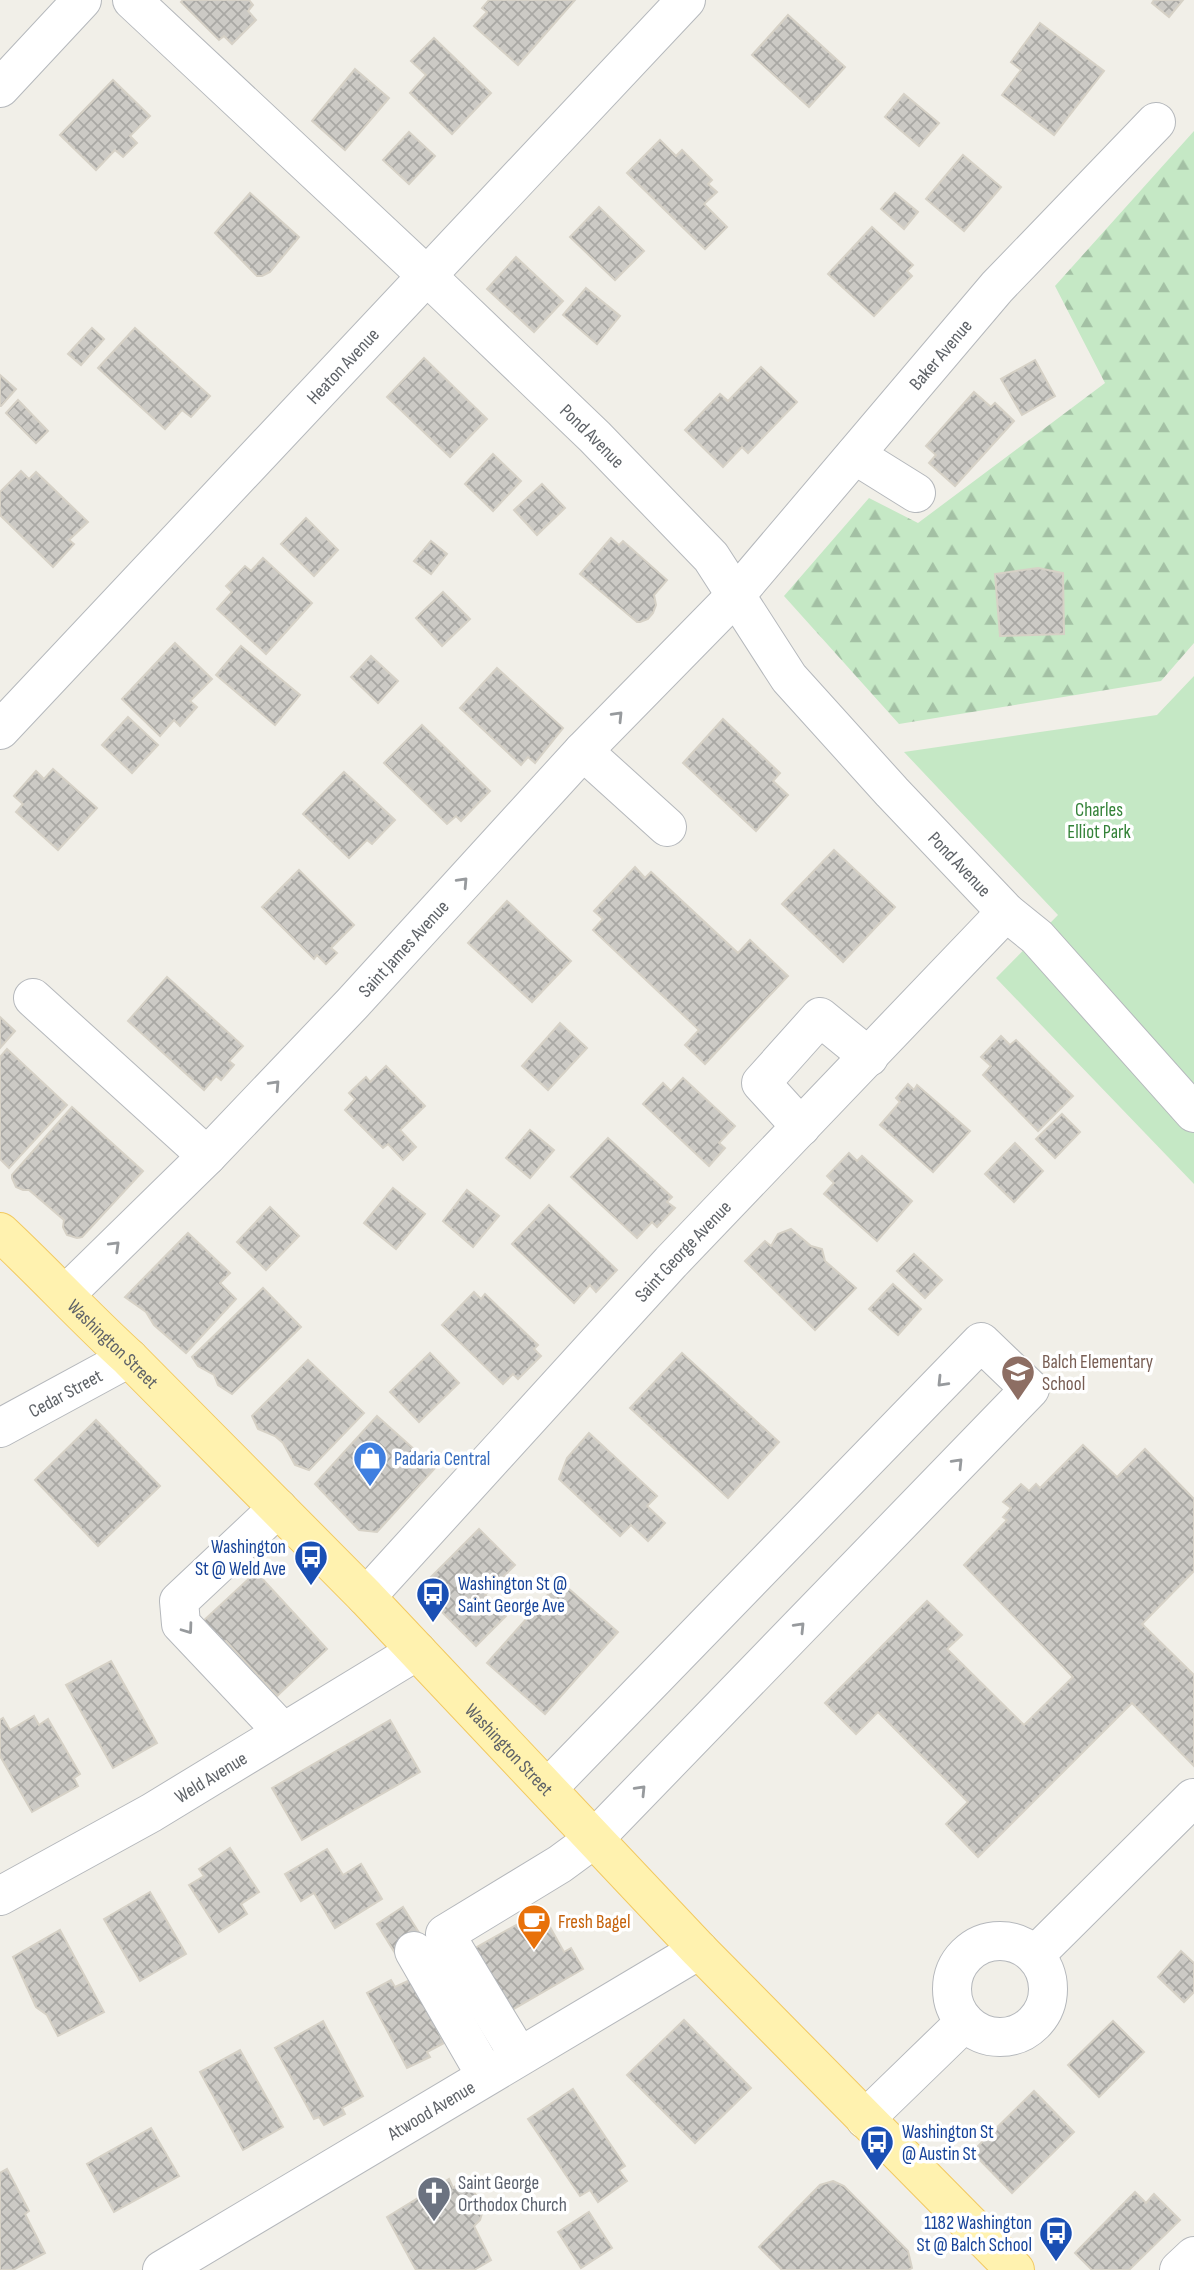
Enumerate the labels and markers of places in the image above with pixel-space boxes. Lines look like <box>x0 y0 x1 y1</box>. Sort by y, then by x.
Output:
place label: Balch Elementary School <box>1042 1351 1154 1396</box>
school or university icon: Balch Elementary School <box>999 1353 1037 1402</box>
shop icon: Padaria Central <box>351 1439 389 1488</box>
place label: Padaria Central <box>394 1448 490 1471</box>
place label: Washington St @ Weld Ave <box>195 1536 286 1581</box>
bus stop icon: Washington St @ Weld Ave <box>292 1538 330 1587</box>
place label: Washington St @ Saint George Ave <box>458 1573 567 1618</box>
bus stop icon: Washington St @ Saint George Ave <box>414 1575 452 1624</box>
cafe icon: Fresh Bagel <box>515 1902 553 1951</box>
place label: Fresh Bagel <box>558 1911 630 1934</box>
place label: Washington St @ Austin St <box>902 2121 994 2166</box>
bus stop icon: Washington St @ Austin St <box>858 2123 896 2172</box>
place label: Saint George Orthodox Church <box>458 2172 567 2217</box>
church icon: Saint George Orthodox Church <box>415 2174 453 2223</box>
place label: 1182 Washington St @ Balch School <box>917 2212 1032 2257</box>
bus stop icon: 1182 Washington St @ Balch School <box>1037 2214 1075 2263</box>

